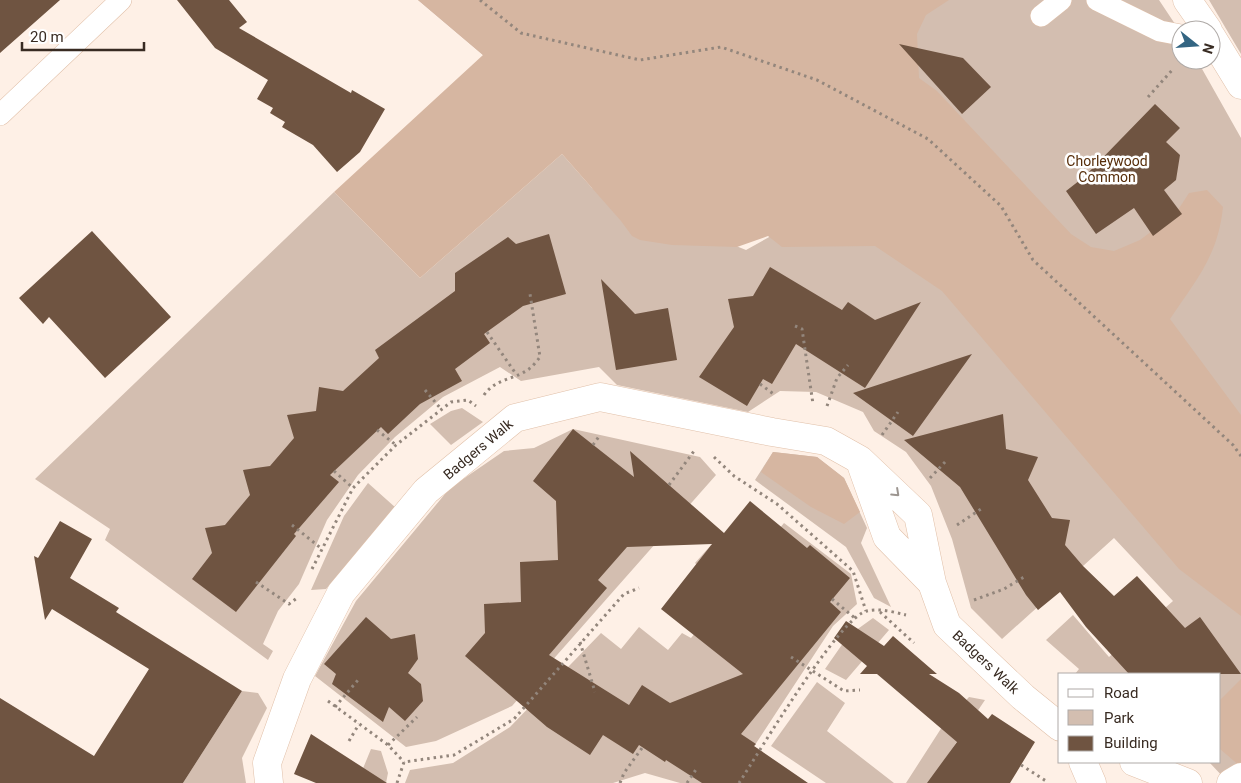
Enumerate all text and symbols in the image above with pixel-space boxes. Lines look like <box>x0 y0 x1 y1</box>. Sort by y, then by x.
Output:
scale bar <box>22 20 145 52</box>
north arrow <box>1171 20 1221 70</box>
text: 20 m <box>30 28 64 46</box>
text: N <box>1199 42 1218 56</box>
park label: Chorleywood Common <box>1066 153 1148 185</box>
street label: Badgers Walk <box>440 415 516 483</box>
one-way arrow <box>890 487 899 496</box>
street label: Badgers Walk <box>949 627 1023 698</box>
legend <box>1058 673 1221 763</box>
text: Road <box>1104 684 1138 702</box>
text: Park <box>1104 709 1135 727</box>
text: Building <box>1104 734 1158 752</box>

